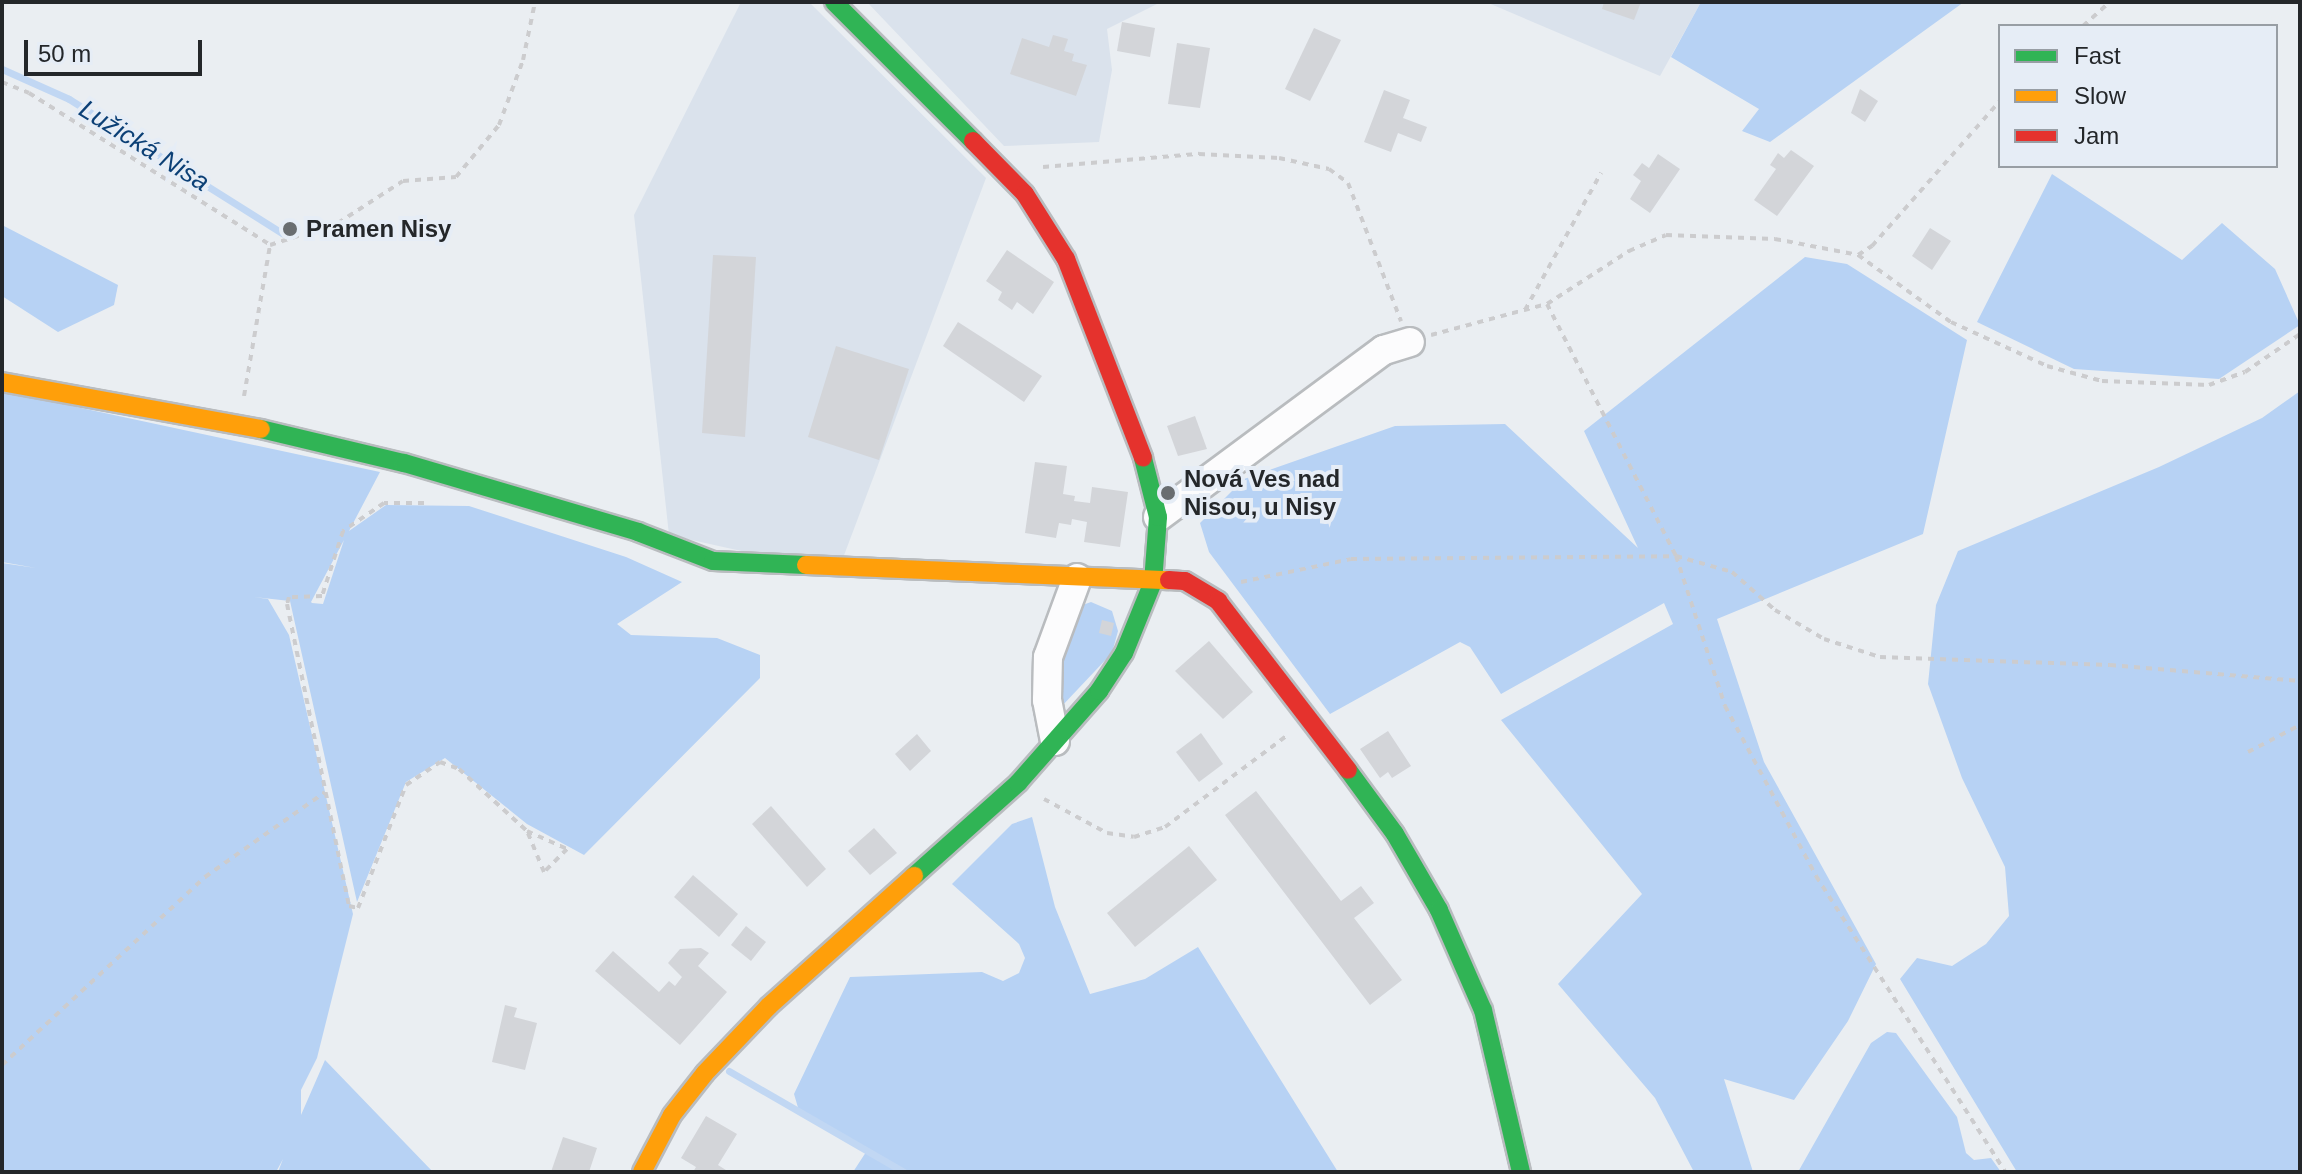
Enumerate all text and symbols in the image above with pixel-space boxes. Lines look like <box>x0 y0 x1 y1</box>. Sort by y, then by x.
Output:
scale bar <box>28 24 206 74</box>
legend <box>1998 24 2278 168</box>
text: 50 m <box>38 40 91 67</box>
text: Fast <box>2074 42 2121 69</box>
text: Slow <box>2074 82 2126 109</box>
water label: Lužická Nisa <box>73 94 215 198</box>
text: Jam <box>2074 122 2119 149</box>
place label: Pramen Nisy <box>306 215 451 243</box>
marker: Pramen Nisy <box>281 220 299 238</box>
place label: Nová Ves nad Nisou, u Nisy <box>1184 465 1340 521</box>
marker: Nová Ves nad Nisou, u Nisy <box>1159 484 1177 502</box>

